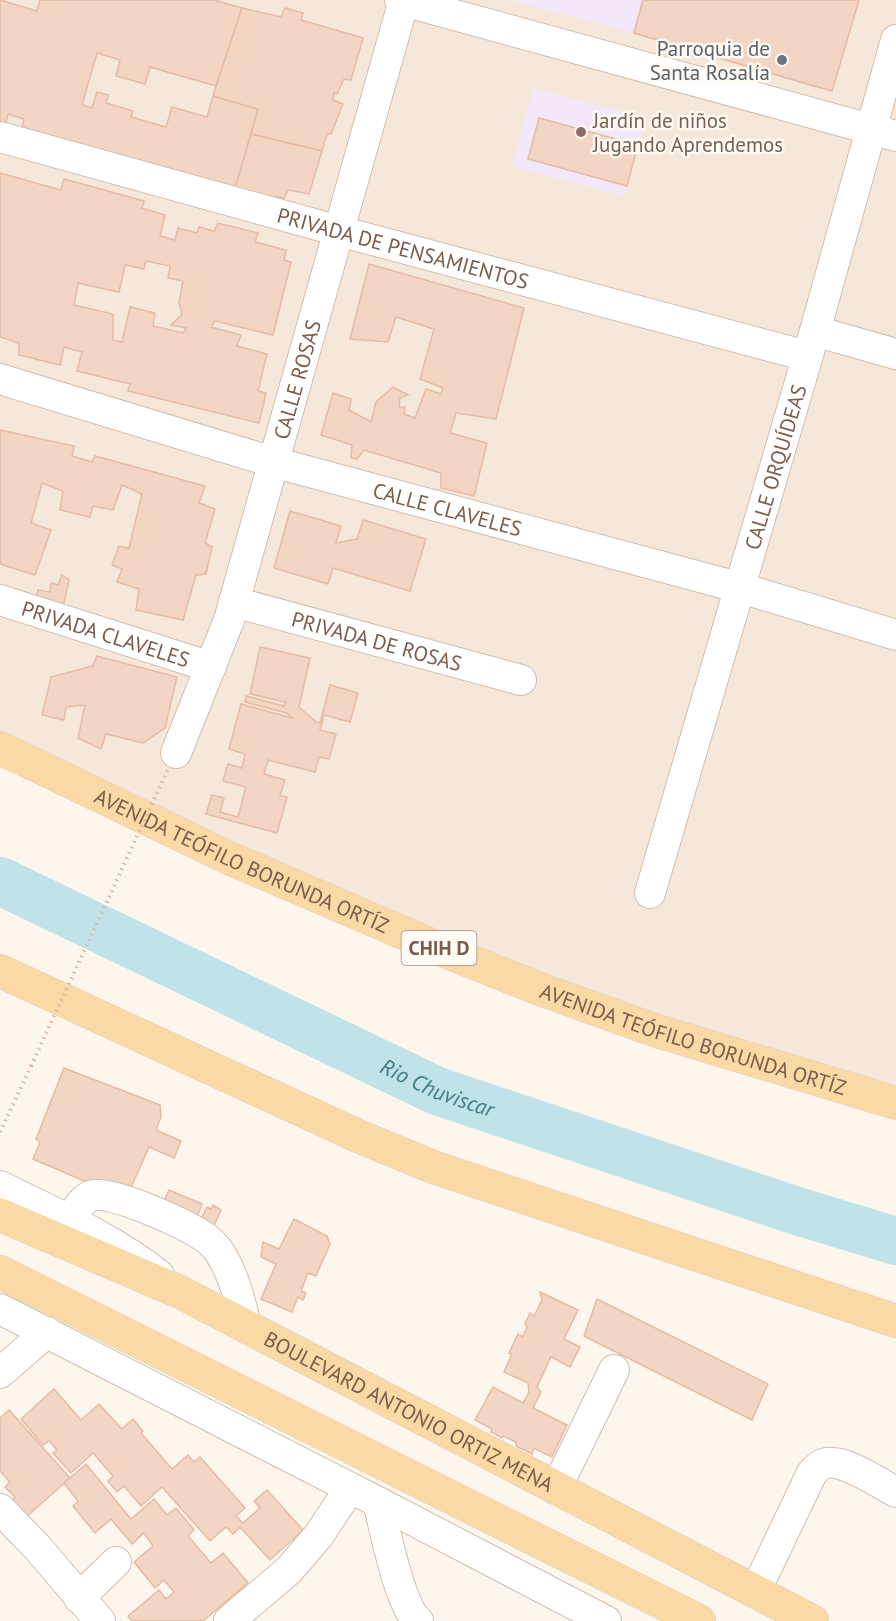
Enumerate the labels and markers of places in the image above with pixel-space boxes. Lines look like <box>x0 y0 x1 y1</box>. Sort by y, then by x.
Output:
place label: Parroquia de Santa Rosalía <box>650 35 770 86</box>
marker: Parroquia de Santa Rosalía <box>775 53 789 67</box>
place label: Jardín de niños Jugando Aprendemos <box>592 107 783 158</box>
marker: Jardín de niños Jugando Aprendemos <box>574 125 588 139</box>

